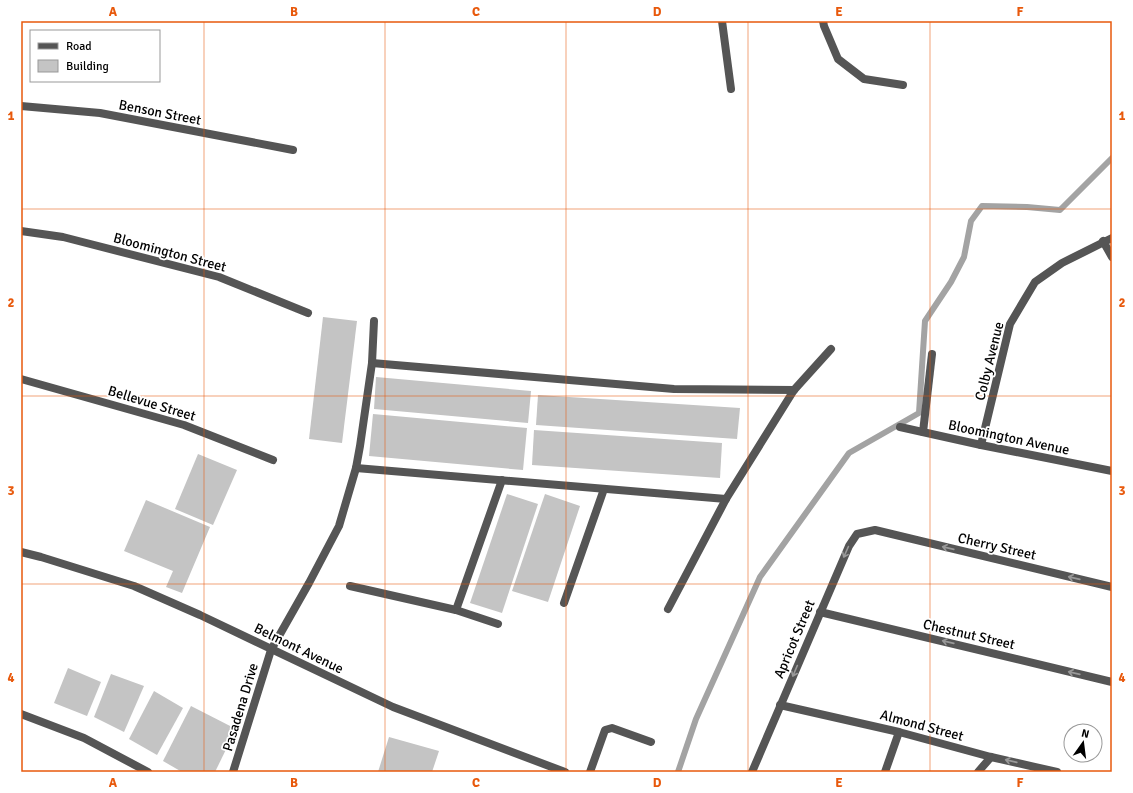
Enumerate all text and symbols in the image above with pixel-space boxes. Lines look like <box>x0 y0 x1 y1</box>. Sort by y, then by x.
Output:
text: A <box>109 4 118 20</box>
text: B <box>290 4 298 20</box>
text: C <box>472 4 480 20</box>
text: D <box>653 4 662 20</box>
text: E <box>835 4 843 20</box>
text: F <box>1017 4 1024 20</box>
legend <box>30 30 160 82</box>
text: Road <box>66 39 92 54</box>
text: Building <box>66 59 109 74</box>
street label: Benson Street <box>117 96 203 129</box>
text: 1 <box>7 108 15 124</box>
text: 1 <box>1118 108 1126 124</box>
street label: Bloomington Street <box>112 229 228 276</box>
text: 2 <box>7 295 15 311</box>
text: 2 <box>1118 295 1126 311</box>
street label: Colby Avenue <box>971 320 1007 402</box>
street label: Bellevue Street <box>106 382 198 425</box>
street label: Bloomington Avenue <box>947 416 1071 459</box>
text: 3 <box>7 483 15 499</box>
text: 3 <box>1118 483 1126 499</box>
street label: Cherry Street <box>956 529 1038 564</box>
one-way arrow <box>941 543 954 551</box>
one-way arrow <box>842 545 849 557</box>
one-way arrow <box>1068 573 1081 581</box>
street label: Apricot Street <box>770 597 819 681</box>
street label: Chestnut Street <box>921 616 1017 653</box>
street label: Belmont Avenue <box>251 619 346 677</box>
one-way arrow <box>941 638 954 646</box>
street label: Pasadena Drive <box>219 661 262 753</box>
one-way arrow <box>790 665 798 677</box>
one-way arrow <box>1068 668 1081 676</box>
text: 4 <box>7 670 15 686</box>
text: 4 <box>1118 670 1126 686</box>
street label: Almond Street <box>878 706 965 745</box>
north arrow <box>1063 723 1103 763</box>
text: N <box>1080 727 1091 741</box>
one-way arrow <box>1004 757 1017 765</box>
text: A <box>109 775 118 791</box>
text: B <box>290 775 298 791</box>
text: C <box>472 775 480 791</box>
text: D <box>653 775 662 791</box>
text: E <box>835 775 843 791</box>
text: F <box>1017 775 1024 791</box>

